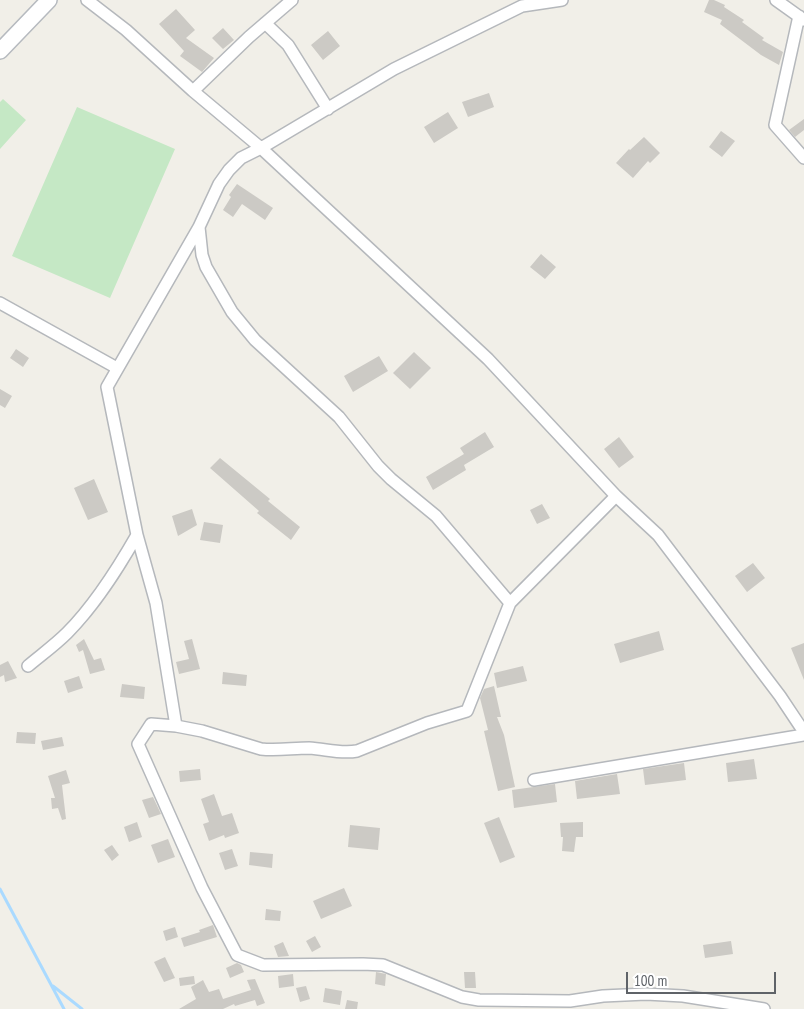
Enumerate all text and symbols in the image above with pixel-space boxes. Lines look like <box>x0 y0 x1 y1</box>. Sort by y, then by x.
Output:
scale bar <box>629 962 779 994</box>
text: 100 m <box>634 971 667 990</box>

